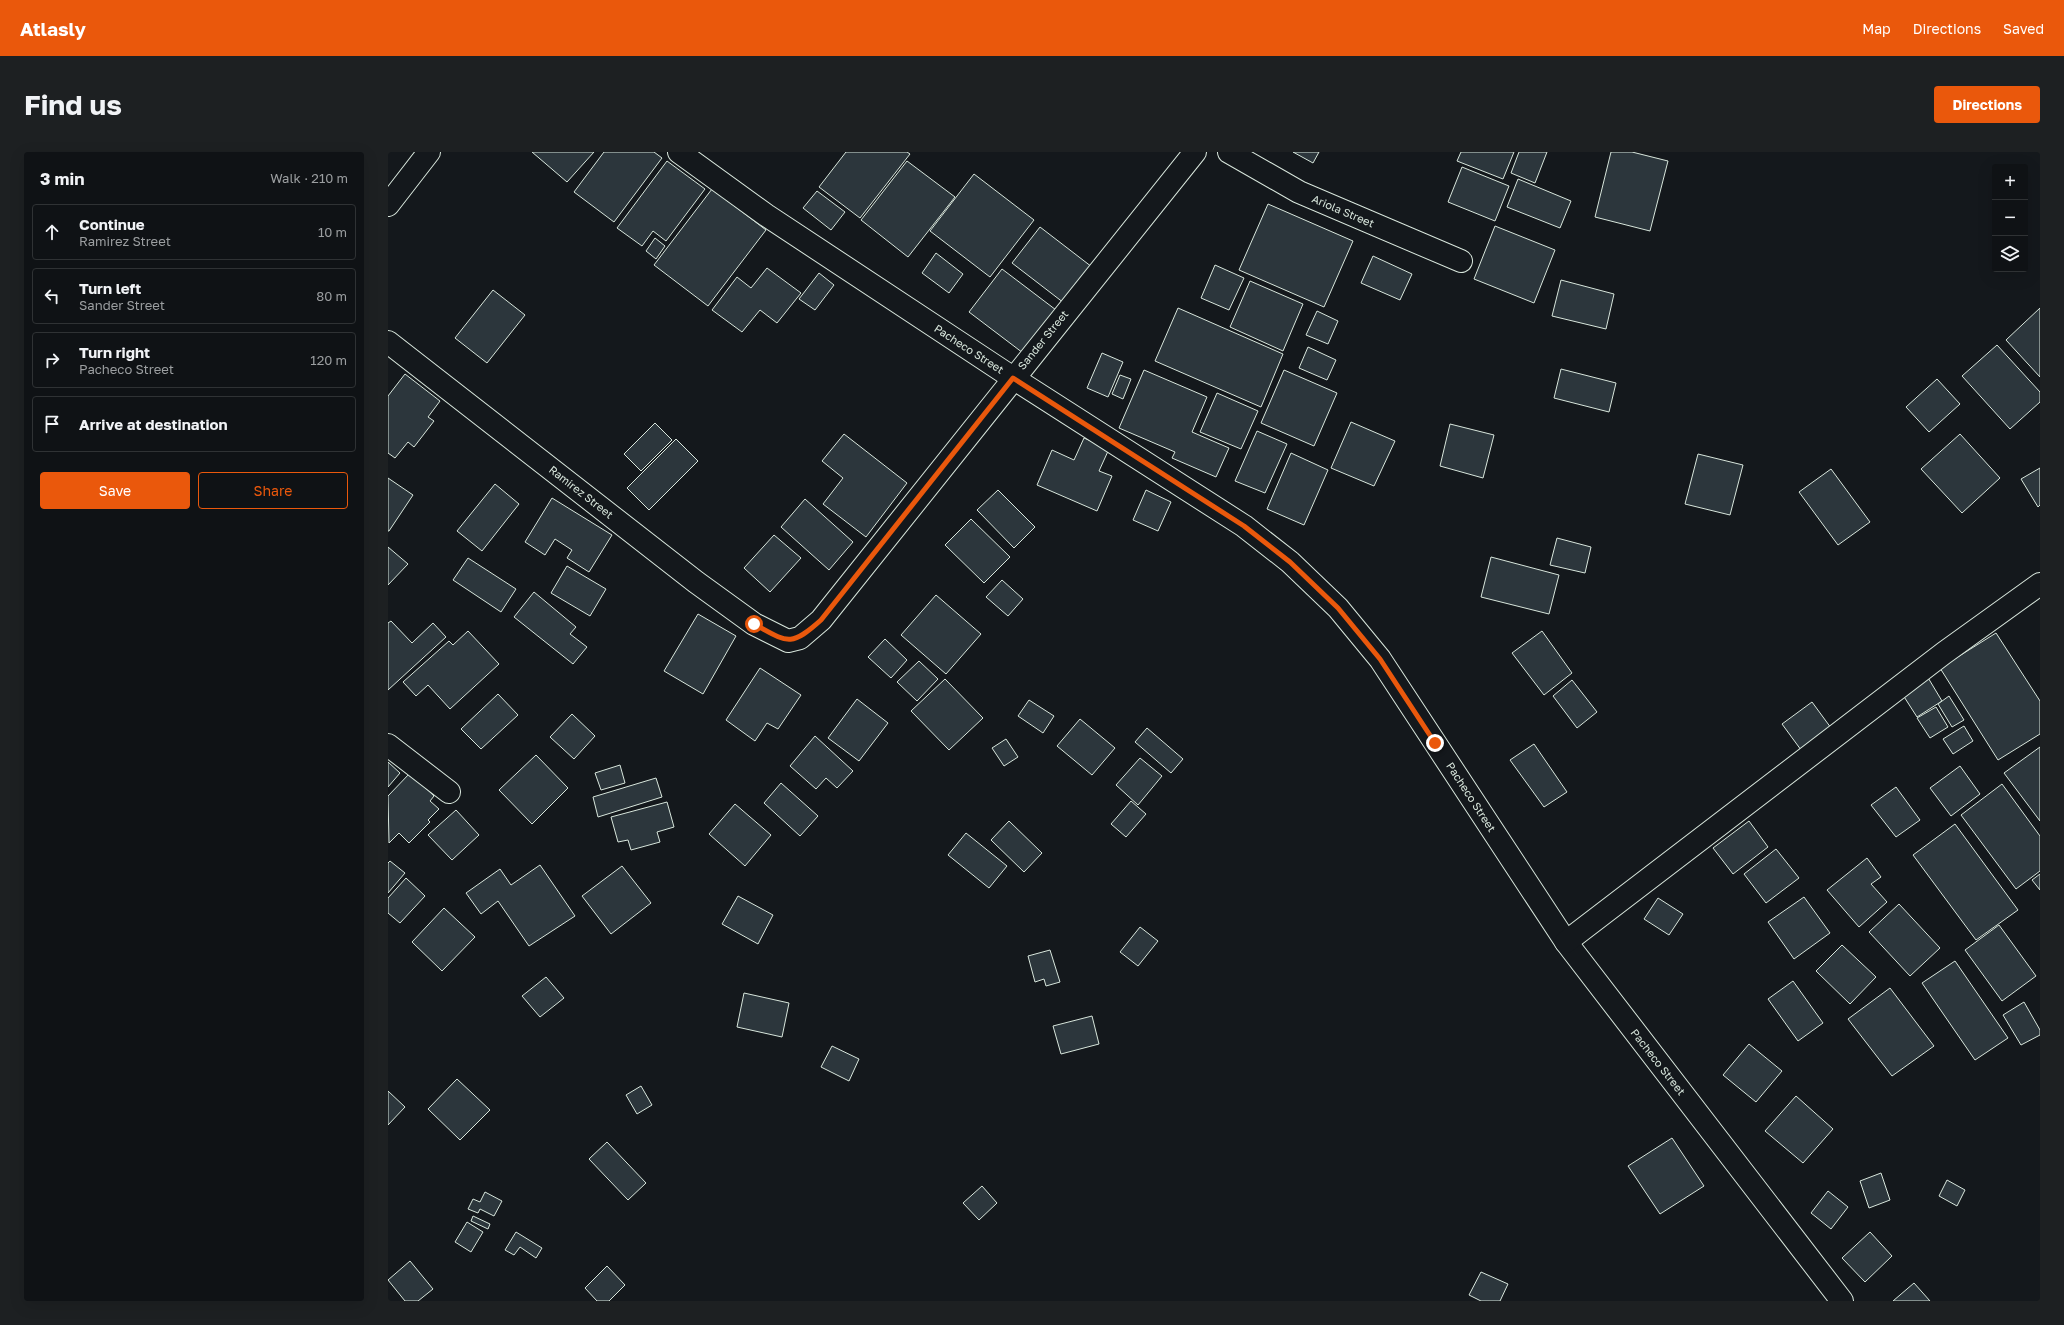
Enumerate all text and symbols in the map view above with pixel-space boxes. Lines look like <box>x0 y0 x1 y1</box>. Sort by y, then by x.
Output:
text: Atlasly <box>20 17 86 40</box>
text: Map <box>1862 20 1891 37</box>
text: Directions <box>1913 20 1981 37</box>
text: Saved <box>2003 20 2044 37</box>
button: Directions <box>1934 86 2040 123</box>
text: Find us <box>24 88 122 121</box>
map controls <box>1992 164 2028 272</box>
button: + <box>1992 164 2028 200</box>
text: 3 min <box>40 168 84 189</box>
text: Walk · 210 m <box>270 170 348 186</box>
street label: Ariola Street <box>1310 192 1376 229</box>
button: − <box>1992 200 2028 236</box>
text: Continue <box>79 215 145 233</box>
icon: ahead <box>41 221 63 243</box>
text: 10 m <box>318 224 347 240</box>
text: Ramirez Street <box>79 233 171 249</box>
button: layers <box>1992 236 2028 272</box>
text: Turn left <box>79 279 141 297</box>
icon: left <box>41 285 63 307</box>
text: 80 m <box>316 288 347 304</box>
text: Sander Street <box>79 297 165 313</box>
street label: Sander Street <box>1015 307 1071 372</box>
street label: Pacheco Street <box>932 321 1007 376</box>
text: Turn right <box>79 343 150 361</box>
icon: right <box>41 349 63 371</box>
text: 120 m <box>310 352 347 368</box>
text: Pacheco Street <box>79 361 174 377</box>
icon: arrive <box>41 413 63 435</box>
text: Arrive at destination <box>79 415 228 433</box>
street label: Ramirez Street <box>547 463 616 521</box>
button: Save <box>40 472 190 509</box>
button: Share <box>198 472 348 509</box>
route start <box>745 615 763 633</box>
route end <box>1426 734 1444 752</box>
street label: Pacheco Street <box>1444 759 1499 834</box>
street label: Pacheco Street <box>1629 1026 1688 1097</box>

